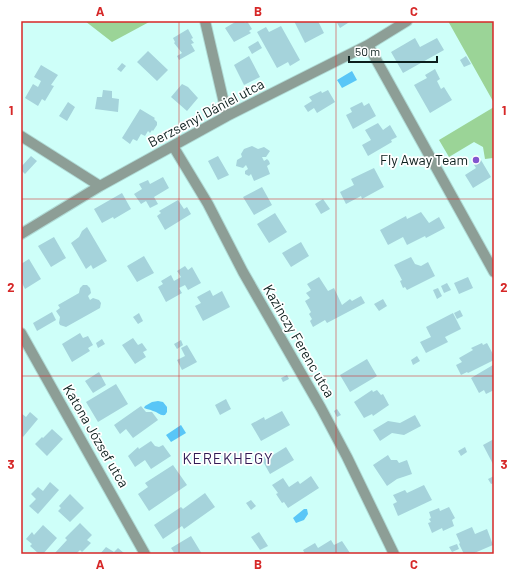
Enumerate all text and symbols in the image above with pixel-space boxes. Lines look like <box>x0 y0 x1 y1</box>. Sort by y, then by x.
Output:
text: A <box>96 3 105 19</box>
text: B <box>254 3 262 19</box>
text: C <box>410 3 418 19</box>
scale bar <box>349 38 437 64</box>
text: 50 m <box>355 44 380 58</box>
street label: Berzsenyi Dániel utca <box>145 75 267 150</box>
text: 1 <box>9 102 13 118</box>
text: 1 <box>502 102 506 118</box>
place label: Fly Away Team <box>380 151 468 168</box>
marker: Fly Away Team <box>471 155 481 165</box>
text: 2 <box>7 279 15 295</box>
text: 2 <box>500 279 508 295</box>
street label: Kazinczy Ferenc utca <box>260 281 339 400</box>
street label: Katona József utca <box>60 381 133 490</box>
district label: KEREKHEGY <box>182 449 274 467</box>
text: 3 <box>7 456 15 472</box>
text: 3 <box>500 456 508 472</box>
text: A <box>96 556 105 572</box>
text: B <box>254 556 262 572</box>
text: C <box>410 556 418 572</box>

